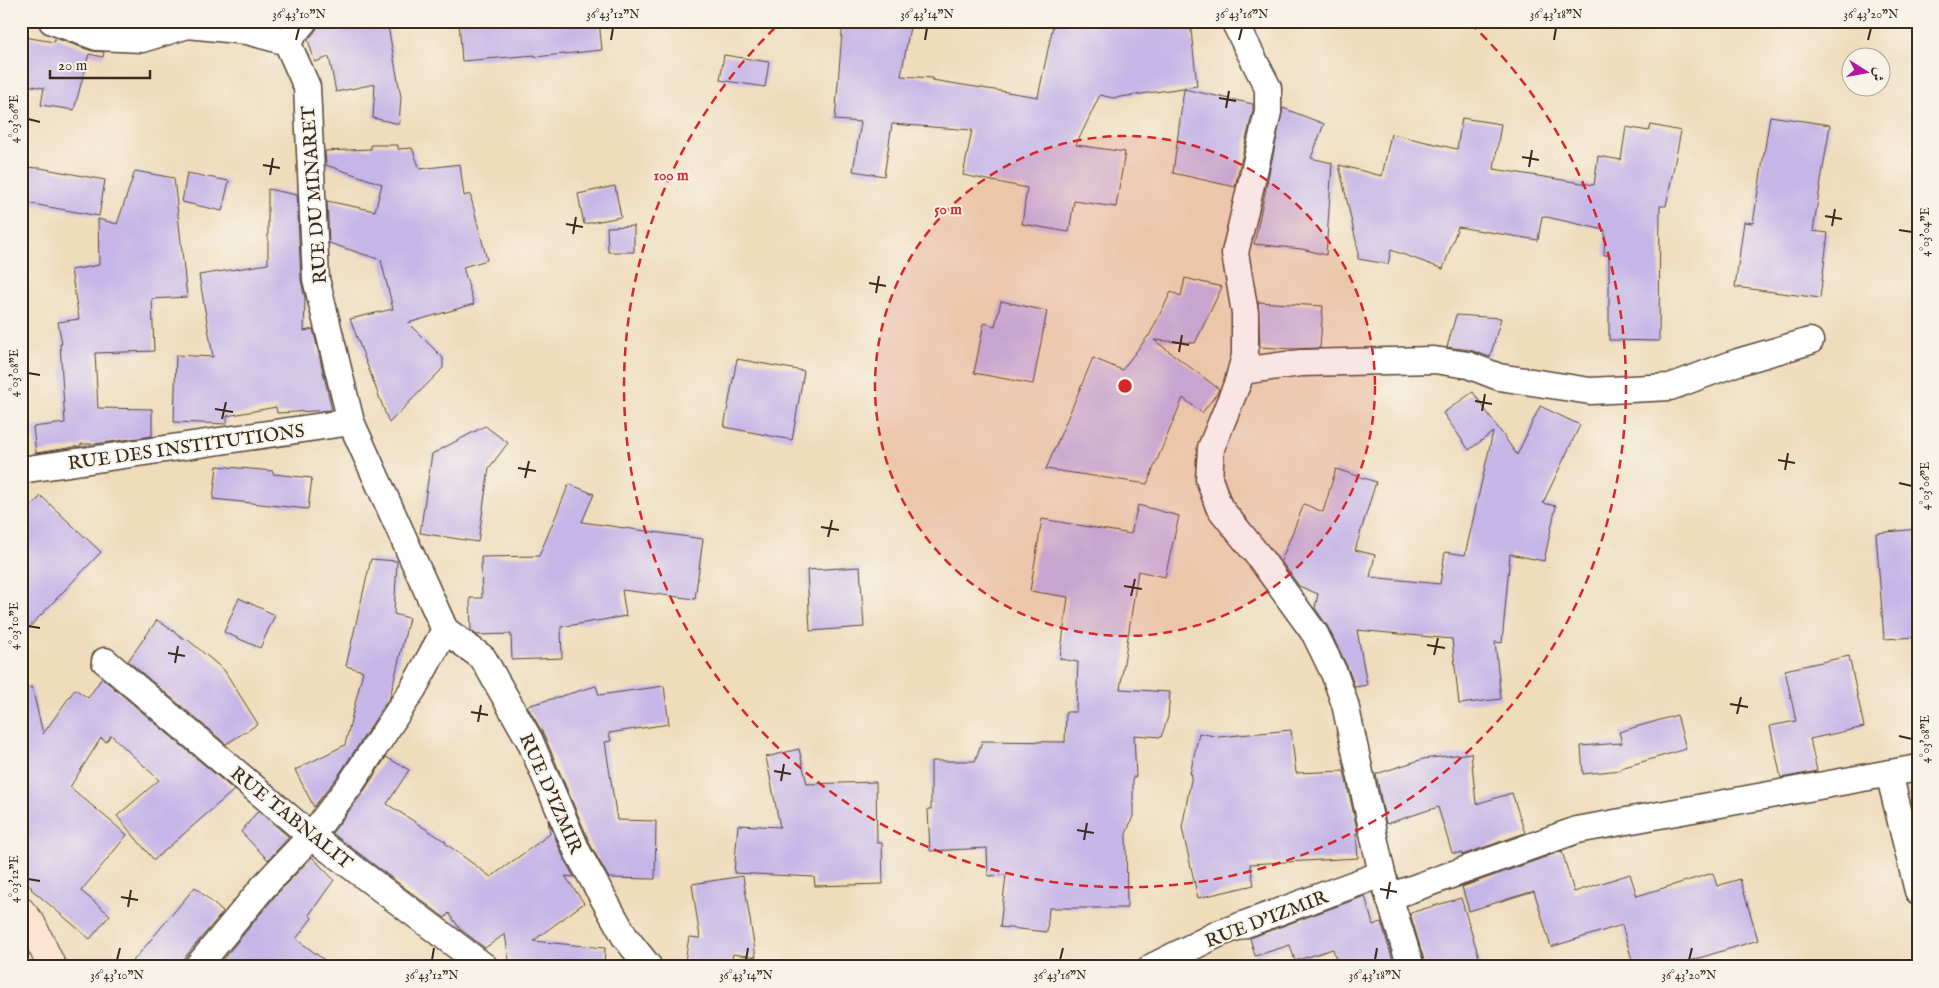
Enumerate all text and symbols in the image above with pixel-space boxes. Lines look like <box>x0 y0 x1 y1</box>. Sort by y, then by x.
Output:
text: 36°43'10"N <box>272 7 326 22</box>
text: 36°43'12"N <box>586 7 640 22</box>
text: 36°43'14"N <box>900 7 954 22</box>
text: 36°43'16"N <box>1216 7 1269 22</box>
text: 36°43'18"N <box>1530 7 1583 22</box>
text: 36°43'20"N <box>1844 7 1899 22</box>
scale bar <box>50 48 150 80</box>
north arrow <box>1842 48 1892 98</box>
text: 20 m <box>58 56 88 75</box>
text: ش <box>1868 66 1888 83</box>
text: 4°03'06"E <box>7 95 22 143</box>
street label: RUE DU MINARET <box>297 105 333 285</box>
text: 100 m <box>653 166 689 185</box>
text: 50 m <box>934 200 962 219</box>
text: 4°03'04"E <box>1918 207 1933 257</box>
text: 4°03'08"E <box>7 349 22 397</box>
centre of rings <box>1116 377 1134 395</box>
street label: RUE DES INSTITUTIONS <box>66 419 306 476</box>
text: 4°03'06"E <box>1918 462 1933 510</box>
text: 4°03'10"E <box>7 602 22 650</box>
text: 4°03'08"E <box>1918 715 1933 763</box>
street label: RUE D'IZMIR <box>513 730 588 858</box>
street label: RUE TABNALIT <box>225 762 357 875</box>
text: 4°03'12"E <box>7 855 22 903</box>
street label: RUE D'IZMIR <box>1202 885 1332 954</box>
text: 36°43'10"N <box>90 968 144 983</box>
text: 36°43'12"N <box>405 968 459 983</box>
text: 36°43'14"N <box>719 968 773 983</box>
text: 36°43'16"N <box>1034 968 1087 983</box>
text: 36°43'18"N <box>1349 968 1402 983</box>
text: 36°43'20"N <box>1662 968 1717 983</box>

